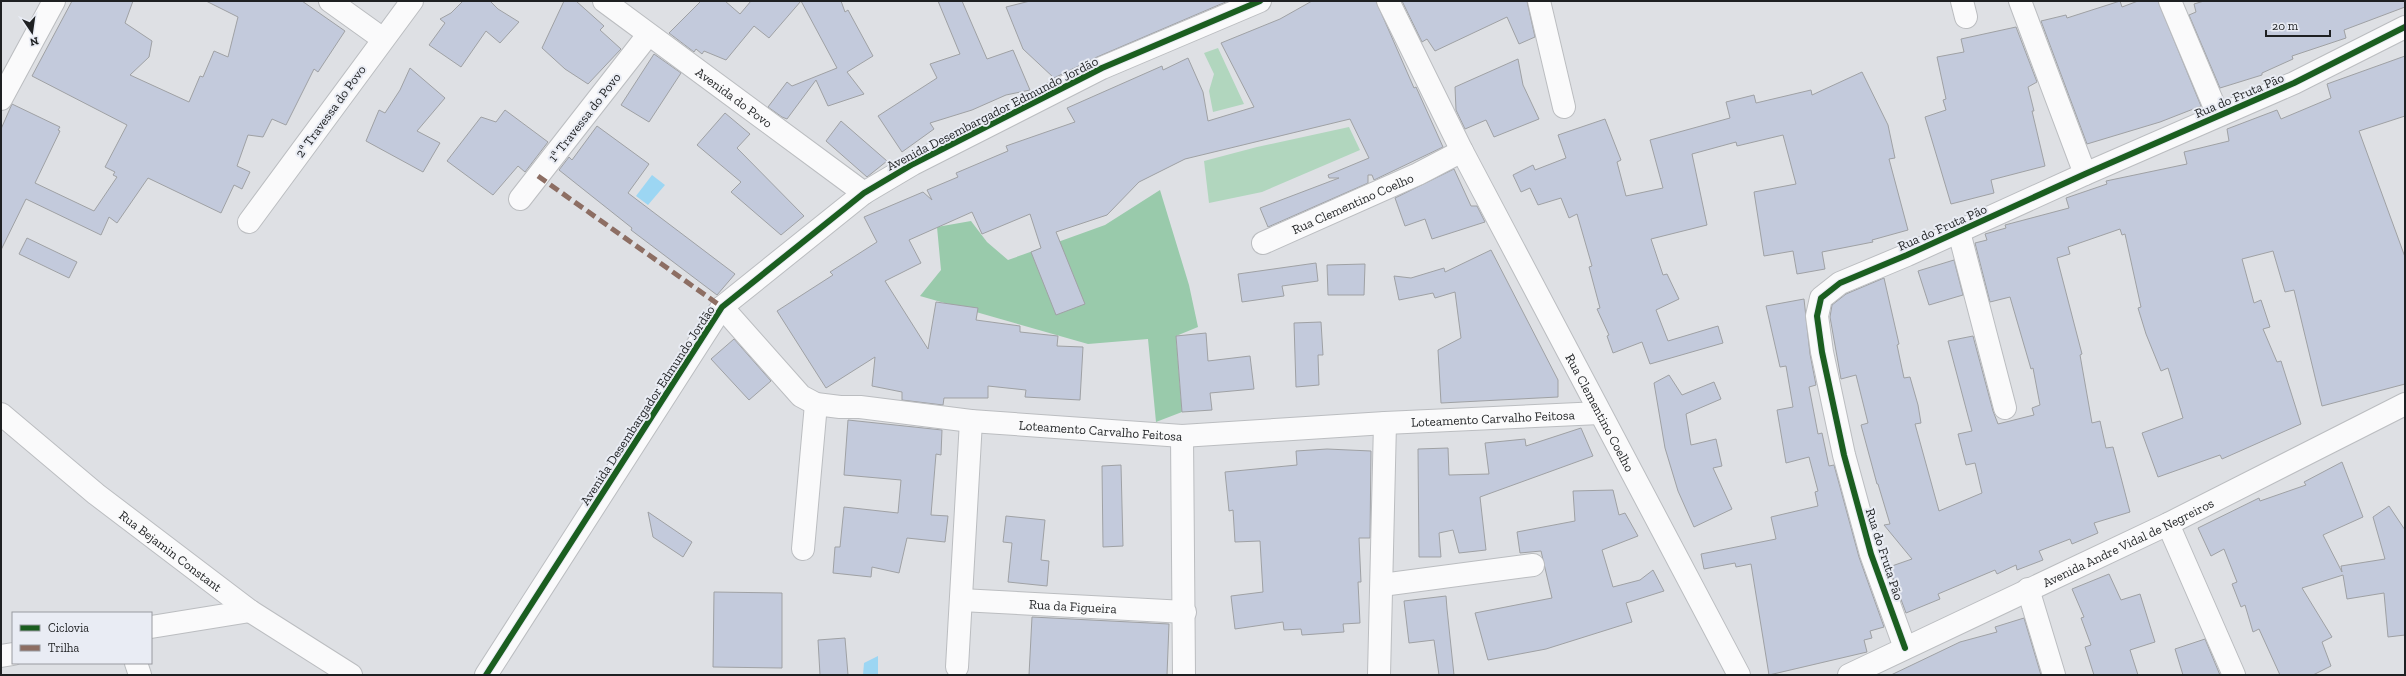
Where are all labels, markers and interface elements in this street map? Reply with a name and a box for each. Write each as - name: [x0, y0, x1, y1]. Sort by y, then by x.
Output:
- north arrow: [12, 12, 52, 52]
- scale bar: [2266, 12, 2330, 38]
- text: 20 m: [2272, 19, 2299, 33]
- text: N: [28, 34, 40, 49]
- street label: Avenida Desembargador Edmundo Jordão: [884, 53, 1101, 174]
- street label: 2ª Travessa do Povo: [292, 62, 369, 160]
- street label: Avenida do Povo: [693, 64, 775, 131]
- street label: 1ª Travessa do Povo: [545, 70, 624, 165]
- street label: Rua do Fruta Pão: [2192, 70, 2286, 121]
- street label: Rua Clementino Coelho: [1290, 170, 1416, 237]
- street label: Rua do Fruta Pão: [1895, 201, 1989, 254]
- street label: Avenida Desembargador Edmundo Jordão: [577, 302, 718, 508]
- street label: Rua Clementino Coelho: [1562, 351, 1637, 475]
- street label: Loteamento Carvalho Feitosa: [1411, 407, 1576, 430]
- street label: Loteamento Carvalho Feitosa: [1018, 417, 1184, 444]
- street label: Avenida Andre Vidal de Negreiros: [2040, 495, 2217, 590]
- street label: Rua do Fruta Pão: [1863, 506, 1907, 602]
- street label: Rua Bejamin Constant: [116, 507, 225, 595]
- street label: Rua da Figueira: [1029, 597, 1118, 616]
- legend: [12, 612, 152, 664]
- text: Ciclovia: [48, 621, 89, 635]
- text: Trilha: [48, 641, 80, 655]

